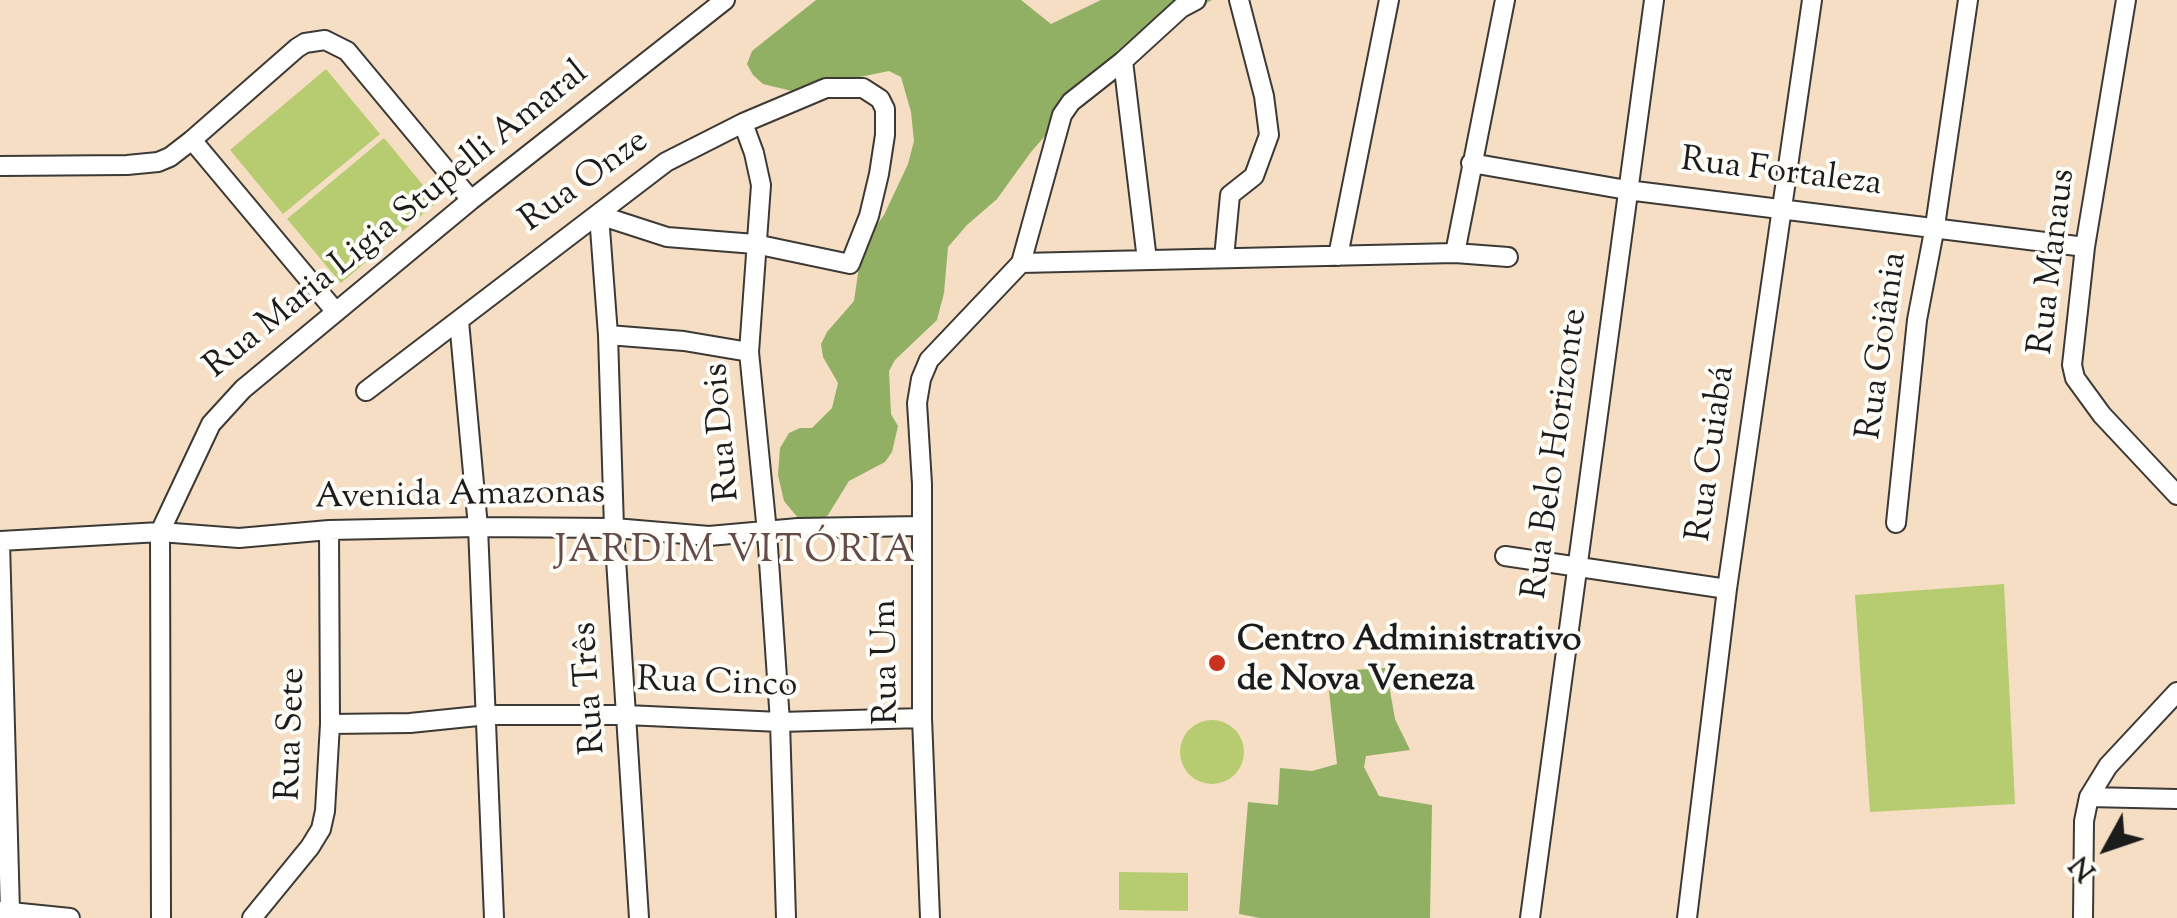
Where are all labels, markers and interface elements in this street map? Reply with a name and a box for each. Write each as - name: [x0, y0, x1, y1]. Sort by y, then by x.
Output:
- street label: Rua Maria Ligia Stupelli Amaral: [198, 54, 598, 390]
- street label: Rua Onze: [514, 123, 658, 243]
- street label: Rua Fortaleza: [1678, 142, 1884, 208]
- street label: Rua Manaus: [2023, 167, 2087, 357]
- street label: Rua Goiânia: [1851, 250, 1919, 442]
- street label: Rua Belo Horizonte: [1517, 306, 1599, 602]
- street label: Rua Dois: [698, 361, 752, 503]
- street label: Rua Cuiabá: [1681, 364, 1747, 544]
- street label: Avenida Amazonas: [314, 474, 606, 522]
- district label: JARDIM VITÓRIA: [555, 532, 917, 578]
- street label: Rua Um: [867, 599, 911, 725]
- street label: Rua Três: [566, 620, 618, 756]
- place label: Centro Administrativo de Nova Veneza: [1237, 622, 1581, 704]
- marker: Centro Administrativo de Nova Veneza: [1206, 652, 1228, 674]
- street label: Rua Cinco: [636, 662, 798, 710]
- street label: Rua Sete: [271, 667, 317, 801]
- north arrow: [2057, 798, 2157, 898]
- text: N: [2062, 846, 2107, 889]

